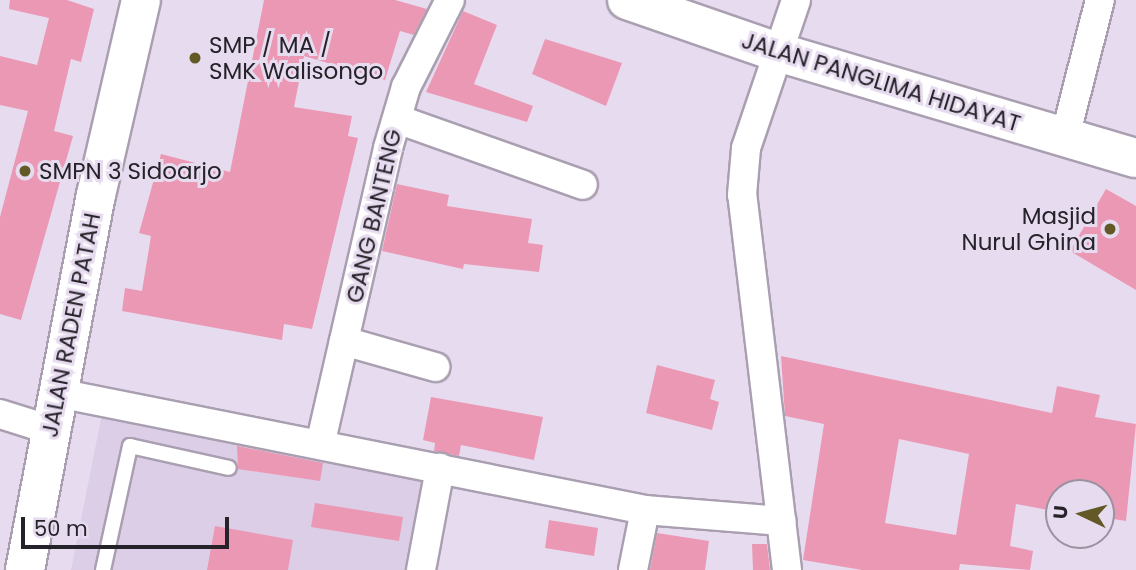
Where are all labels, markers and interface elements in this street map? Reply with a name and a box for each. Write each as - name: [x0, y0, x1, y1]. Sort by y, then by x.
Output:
- street label: JALAN PANGLIMA HIDAYAT: [738, 26, 1024, 138]
- place label: SMP / MA / SMK Walisongo: [209, 31, 383, 85]
- marker: SMP / MA / SMK Walisongo: [187, 50, 203, 66]
- street label: GANG BANTENG: [341, 126, 407, 306]
- place label: SMPN 3 Sidoarjo: [39, 157, 222, 185]
- marker: SMPN 3 Sidoarjo: [17, 163, 33, 179]
- place label: Masjid Nurul Ghina: [961, 202, 1096, 256]
- street label: JALAN RADEN PATAH: [36, 210, 106, 440]
- marker: Masjid Nurul Ghina: [1102, 221, 1118, 237]
- north arrow: [1045, 479, 1115, 549]
- scale bar: [24, 504, 233, 548]
- text: U: [1047, 504, 1075, 520]
- text: 50 m: [34, 514, 88, 543]

